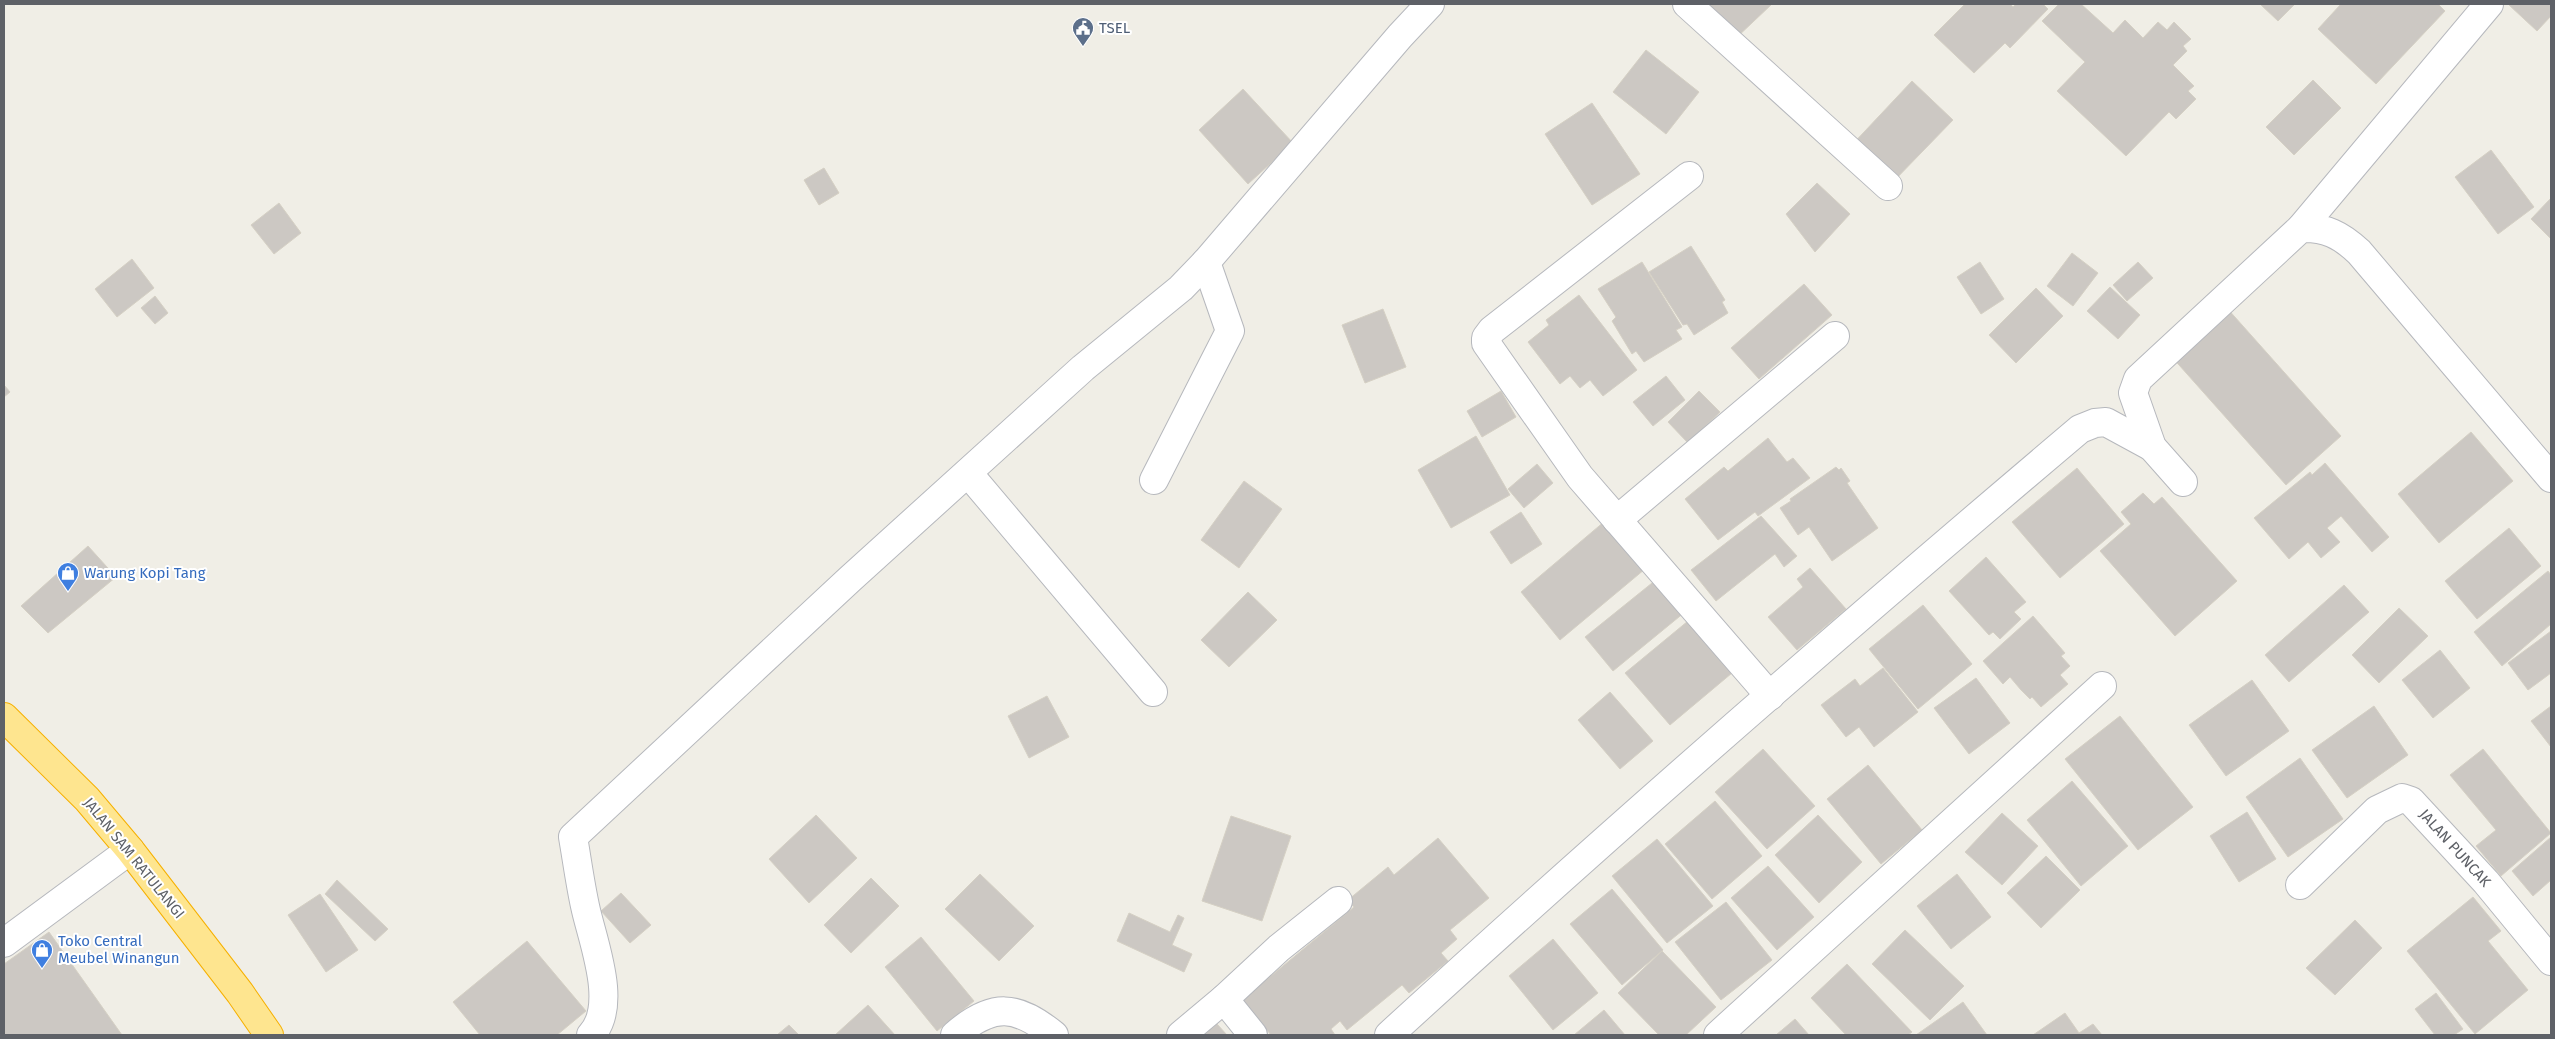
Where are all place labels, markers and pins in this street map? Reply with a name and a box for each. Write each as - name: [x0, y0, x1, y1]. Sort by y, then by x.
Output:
- public building icon: TSEL: [1071, 16, 1095, 47]
- place label: TSEL: [1099, 19, 1131, 37]
- shop icon: Warung Kopi Tang: [56, 561, 80, 592]
- place label: Warung Kopi Tang: [84, 564, 206, 582]
- place label: Toko Central Meubel Winangun: [58, 932, 180, 967]
- shop icon: Toko Central Meubel Winangun: [30, 938, 54, 969]

